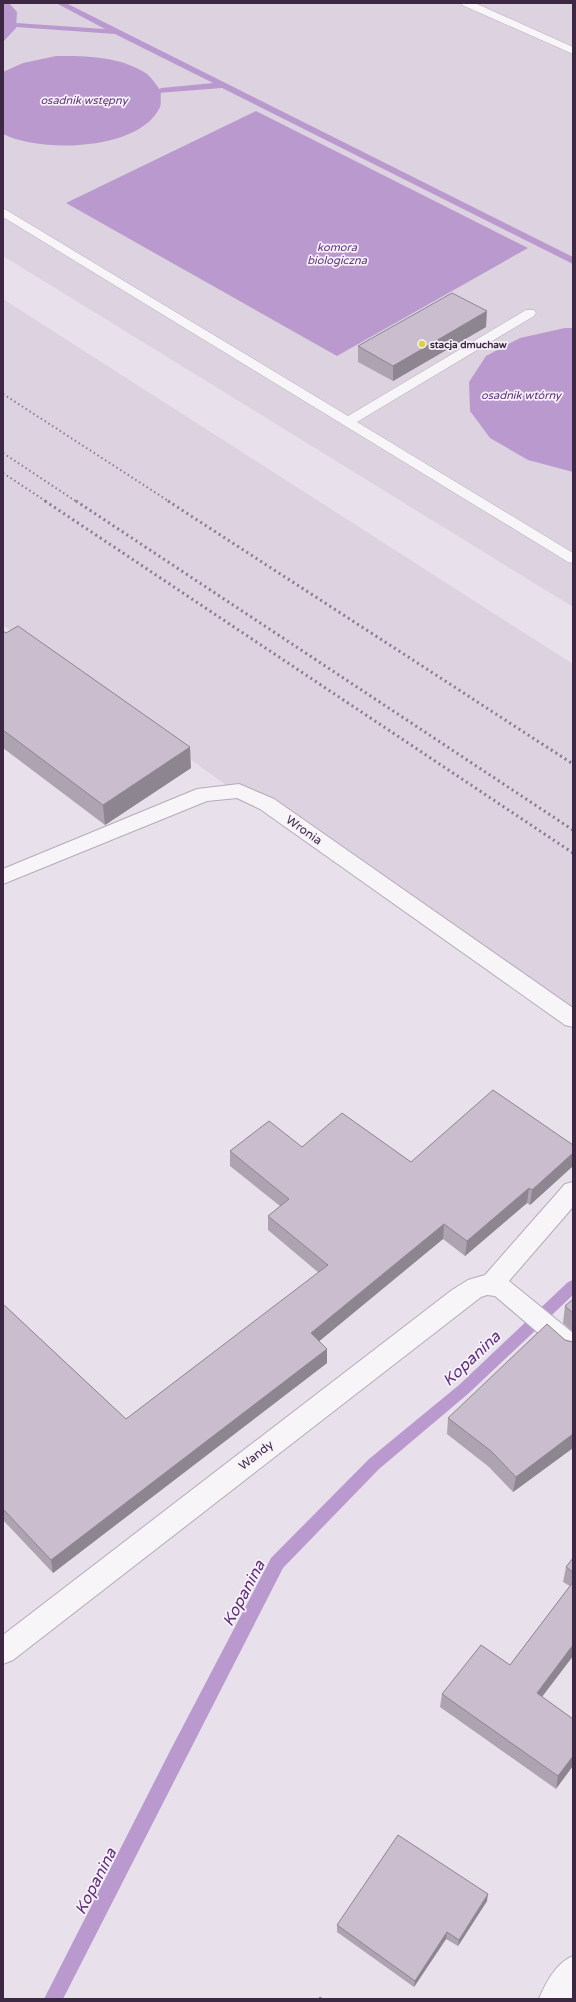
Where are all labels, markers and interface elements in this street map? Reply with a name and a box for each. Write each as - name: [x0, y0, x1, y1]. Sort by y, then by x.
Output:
- water label: osadnik wstępny: [40, 94, 129, 107]
- water label: komora biologiczna: [307, 241, 368, 267]
- marker: stacja dmuchaw: [417, 339, 427, 349]
- place label: stacja dmuchaw: [430, 339, 507, 351]
- water label: osadnik wtórny: [481, 389, 562, 402]
- street label: Wronia: [283, 813, 325, 847]
- water label: Kopanina: [439, 1326, 506, 1391]
- street label: Wandy: [236, 1437, 276, 1473]
- water label: Kopanina: [218, 1556, 270, 1630]
- water label: Kopanina: [71, 1844, 122, 1918]

